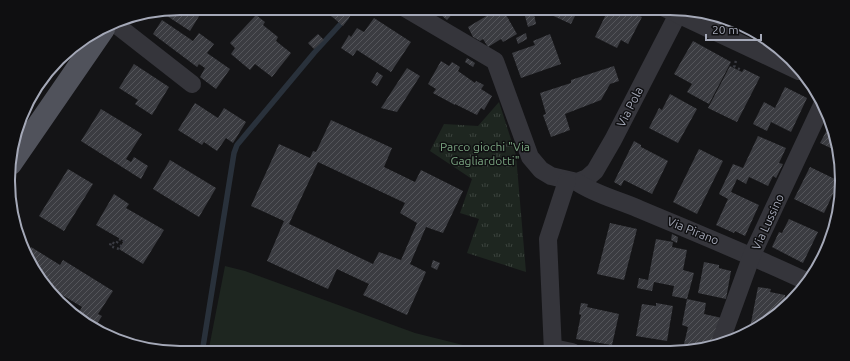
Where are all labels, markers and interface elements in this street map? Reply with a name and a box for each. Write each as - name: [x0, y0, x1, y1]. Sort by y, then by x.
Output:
- scale bar: [706, 16, 761, 42]
- text: 20 m: [712, 23, 739, 36]
- street label: Via Pola: [614, 85, 645, 129]
- park label: Parco giochi "Via Gagliardotti": [440, 140, 530, 167]
- street label: Via Lussino: [749, 192, 786, 252]
- street label: Via Pirano: [665, 214, 721, 247]

